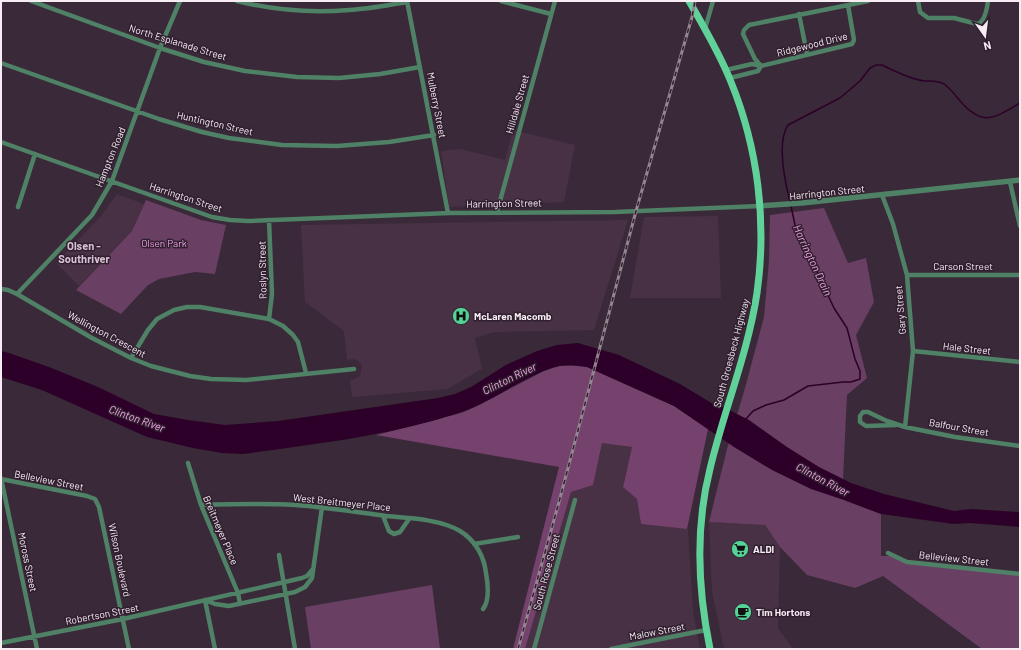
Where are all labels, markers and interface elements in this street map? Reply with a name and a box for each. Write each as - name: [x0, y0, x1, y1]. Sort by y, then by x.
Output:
- north arrow: [965, 16, 1005, 56]
- street label: North Esplanade Street: [128, 21, 229, 63]
- street label: Ridgewood Drive: [775, 29, 849, 59]
- text: N: [982, 39, 993, 53]
- street label: Mulberry Street: [425, 71, 449, 139]
- street label: Hilldale Street: [503, 73, 531, 135]
- street label: Huntington Street: [176, 108, 255, 138]
- street label: Hampton Road: [92, 125, 128, 189]
- street label: Harrington Street: [148, 180, 224, 215]
- street label: Harrington Street: [789, 182, 866, 202]
- street label: Harrington Street: [466, 196, 542, 210]
- water label: Harrington Drain: [791, 222, 835, 298]
- park label: Olsen Park: [141, 237, 187, 249]
- district label: Olsen - Southriver: [58, 239, 111, 265]
- street label: Roslyn Street: [255, 241, 269, 299]
- street label: Carson Street: [933, 260, 993, 272]
- street label: Gary Street: [892, 285, 908, 335]
- street label: South Groesbeck Highway: [711, 297, 751, 409]
- hospital icon: McLaren Macomb: [451, 306, 471, 326]
- street label: Wellington Crescent: [66, 308, 149, 360]
- place label: McLaren Macomb: [474, 310, 552, 322]
- street label: Hale Street: [942, 339, 992, 357]
- water label: Clinton River: [480, 359, 539, 397]
- water label: Clinton River: [107, 402, 168, 435]
- street label: Balfour Street: [928, 416, 990, 438]
- water label: Clinton River: [794, 460, 853, 499]
- street label: Belleview Street: [13, 467, 85, 493]
- street label: West Breitmeyer Place: [293, 491, 391, 513]
- street label: Breitmeyer Place: [201, 494, 241, 566]
- street label: Wilson Boulevard: [106, 522, 134, 598]
- street label: Moross Street: [16, 531, 40, 593]
- street label: South Rose Street: [530, 532, 562, 612]
- supermarket icon: ALDI: [730, 539, 750, 559]
- place label: ALDI: [753, 543, 775, 555]
- street label: Belleview Street: [918, 548, 990, 568]
- street label: Robertson Street: [64, 601, 140, 627]
- cafe icon: Tim Hortons: [733, 602, 753, 622]
- place label: Tim Hortons: [756, 606, 810, 618]
- street label: Malow Street: [628, 620, 686, 642]

